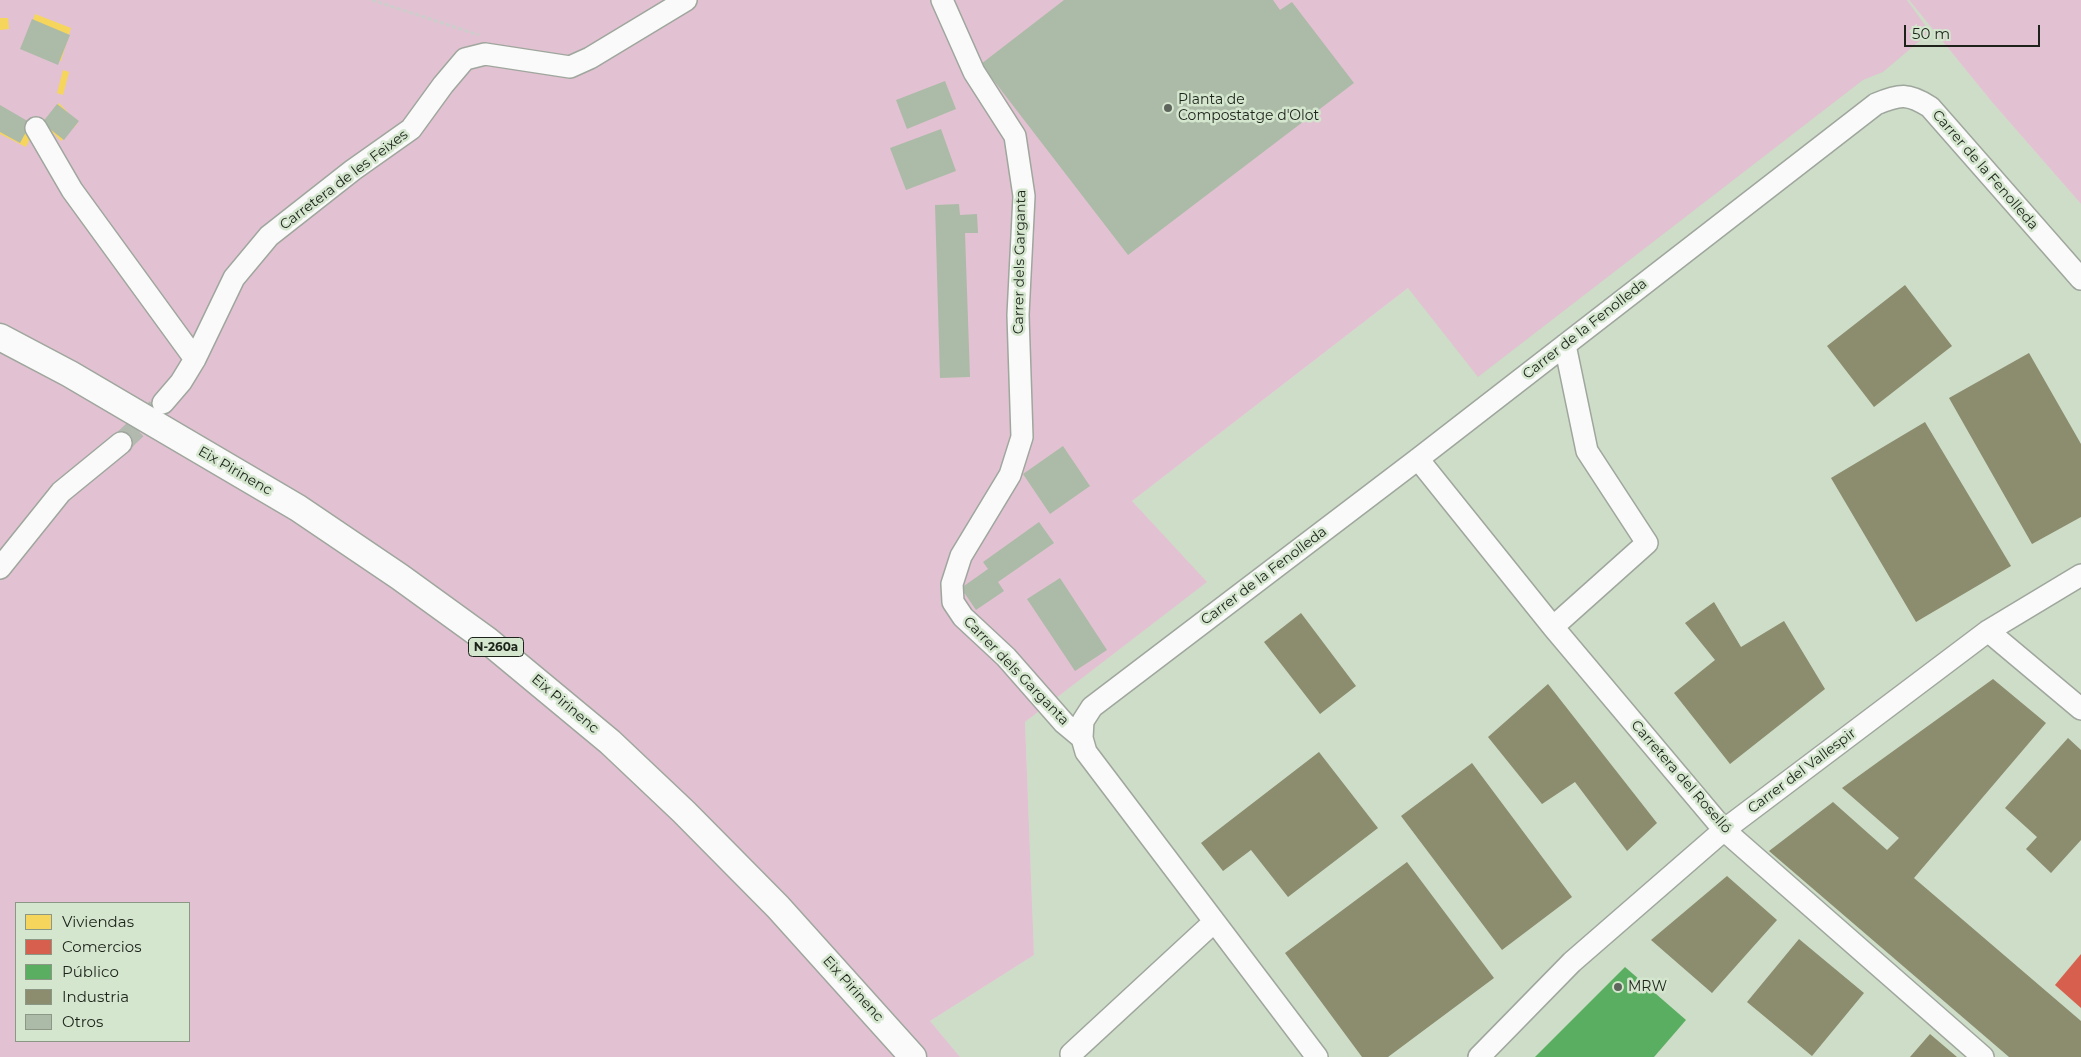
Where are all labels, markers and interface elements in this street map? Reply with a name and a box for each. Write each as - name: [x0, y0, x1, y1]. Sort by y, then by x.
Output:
- scale bar: [1906, 15, 2042, 47]
- text: 50 m: [1912, 24, 1950, 43]
- place label: Planta de Compostatge d'Olot: [1178, 92, 1319, 124]
- marker: Planta de Compostatge d'Olot: [1162, 102, 1174, 114]
- street label: Carrer de la Fenolleda: [1928, 107, 2042, 233]
- street label: Carretera de les Feixes: [277, 126, 411, 234]
- street label: Carrer dels Garganta: [1010, 190, 1030, 334]
- street label: Carrer de la Fenolleda: [1519, 275, 1651, 383]
- street label: Eix Pirinenc: [195, 443, 275, 499]
- street label: Carrer de la Fenolleda: [1198, 523, 1330, 629]
- street label: Carrer dels Garganta: [960, 613, 1072, 729]
- road number: N-260a: [468, 638, 524, 656]
- street label: Eix Pirinenc: [528, 671, 602, 737]
- street label: Carretera del Roselló: [1627, 717, 1735, 837]
- street label: Carrer del Vallespir: [1745, 725, 1859, 817]
- legend: [15, 902, 190, 1042]
- text: Viviendas: [62, 912, 134, 931]
- text: Comercios: [62, 937, 142, 956]
- street label: Eix Pirinenc: [819, 953, 887, 1025]
- text: Público: [62, 962, 119, 981]
- place label: MRW: [1628, 979, 1667, 995]
- marker: MRW: [1612, 981, 1624, 993]
- text: Industria: [62, 987, 129, 1006]
- text: Otros: [62, 1012, 103, 1031]

